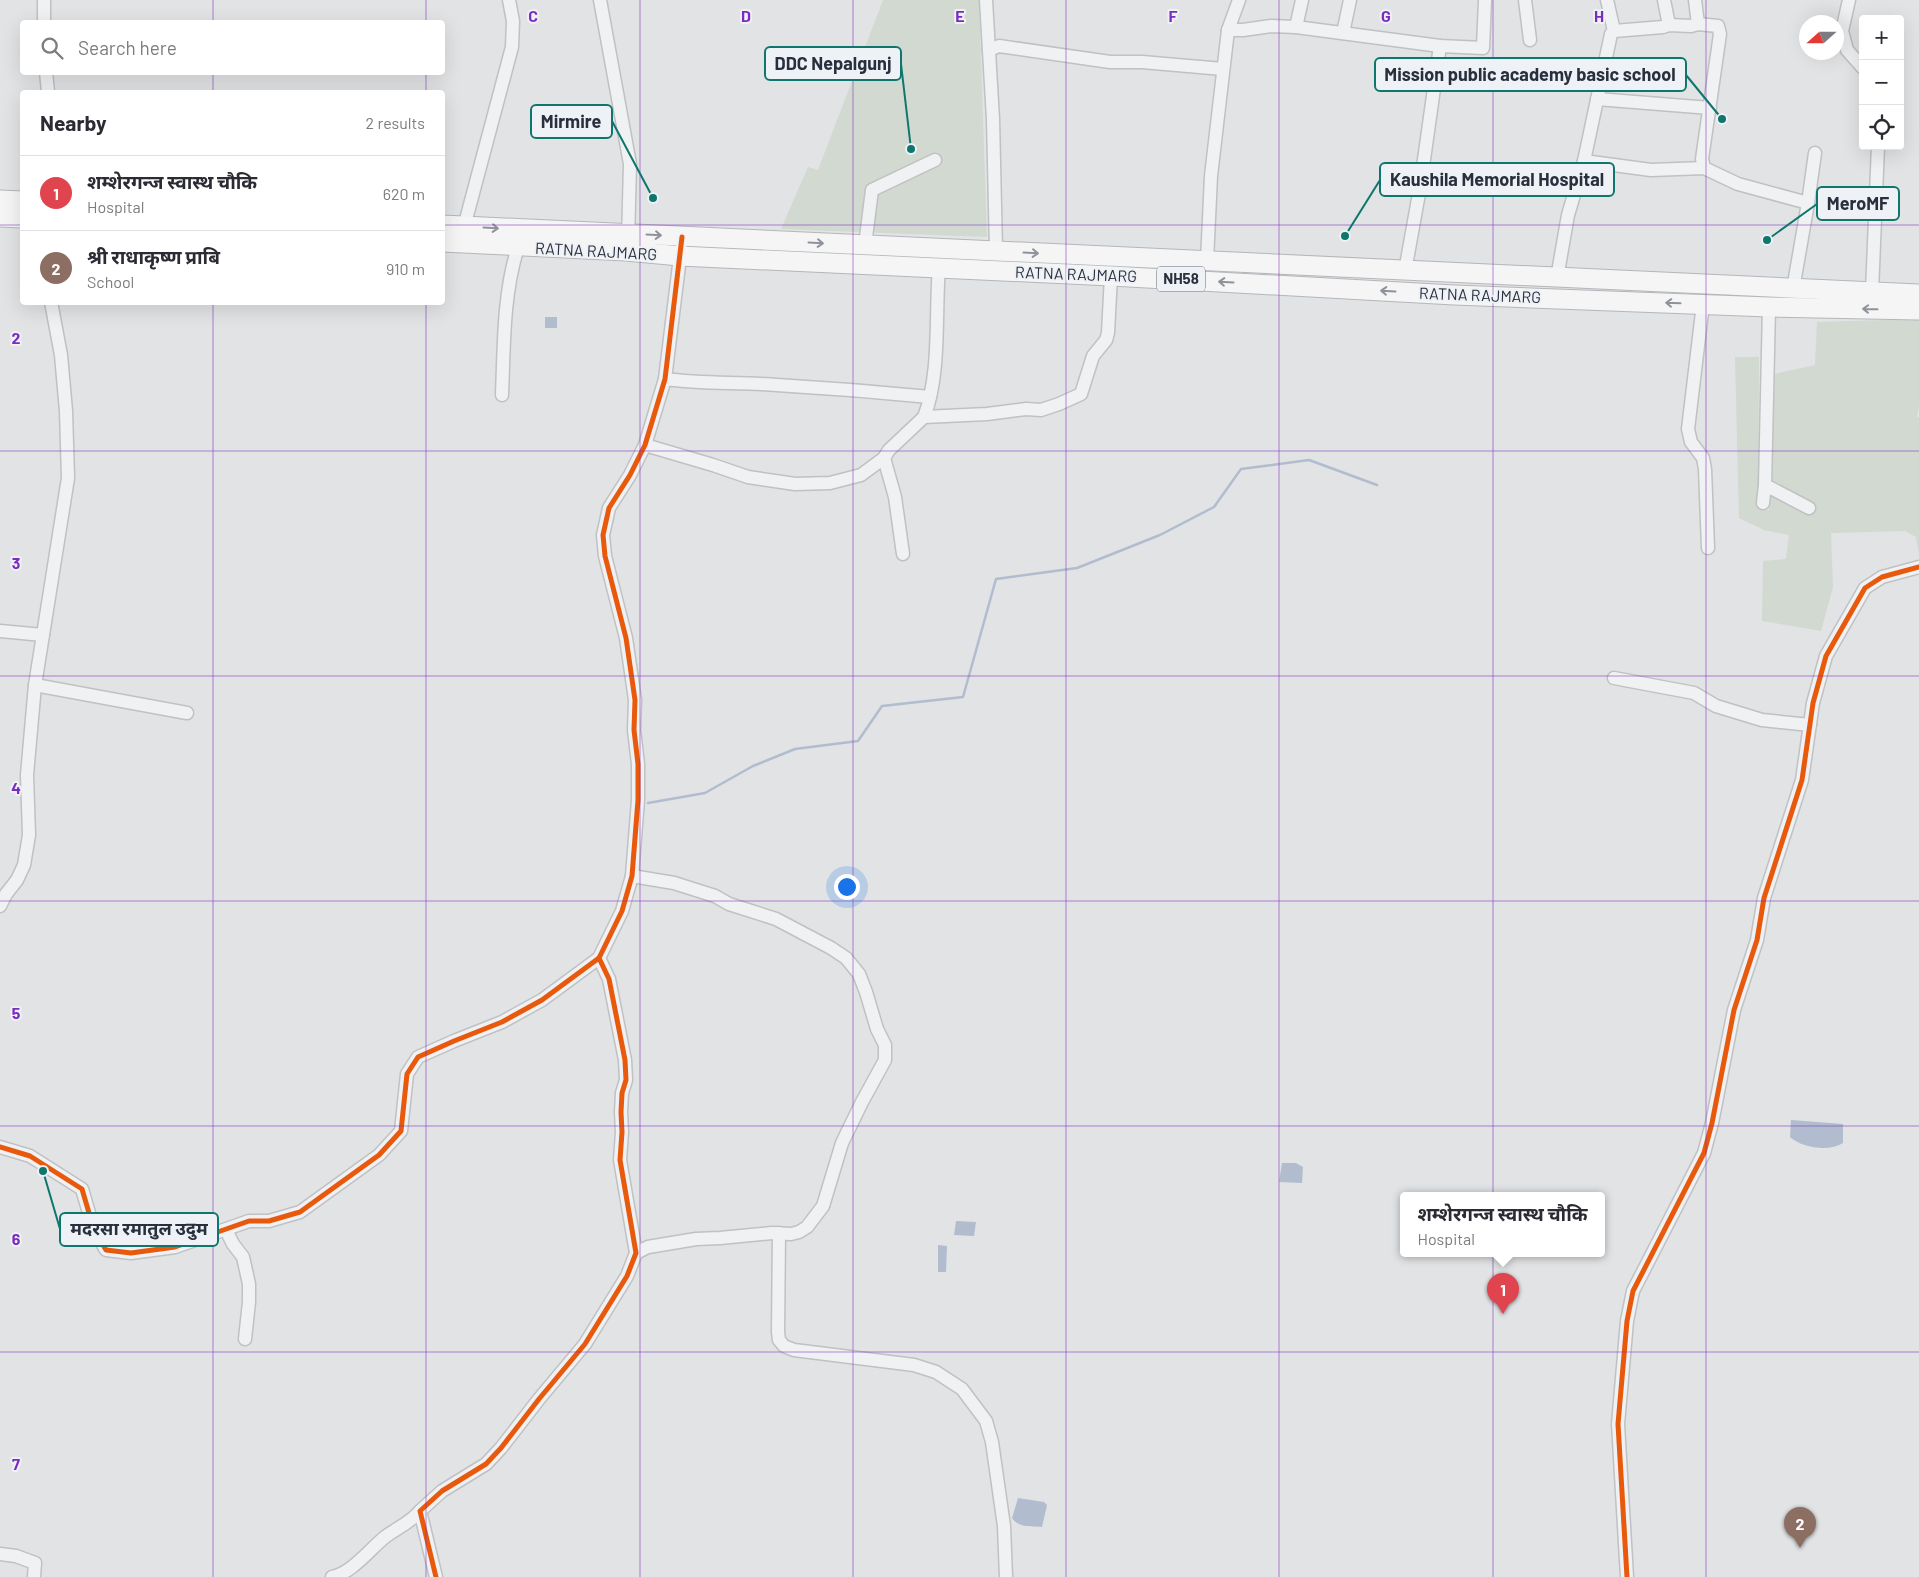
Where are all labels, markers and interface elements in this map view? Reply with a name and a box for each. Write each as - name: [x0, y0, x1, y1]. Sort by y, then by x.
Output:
- text: C: [528, 6, 538, 25]
- text: D: [741, 6, 751, 25]
- text: E: [955, 6, 965, 25]
- text: F: [1169, 6, 1178, 25]
- text: G: [1381, 6, 1391, 25]
- text: H: [1594, 6, 1604, 25]
- north arrow: [1799, 15, 1844, 60]
- map controls: [1859, 15, 1904, 150]
- button: +: [1859, 15, 1904, 60]
- search box: [20, 20, 445, 75]
- icon: search: [38, 34, 66, 62]
- text: Search here: [78, 36, 177, 59]
- callout: DDC Nepalgunj: [765, 47, 901, 80]
- text: DDC Nepalgunj: [775, 52, 891, 74]
- callout: Mission public academy basic school: [1375, 58, 1686, 91]
- button: −: [1859, 60, 1904, 105]
- text: Mission public academy basic school: [1384, 63, 1676, 85]
- callout: Mirmire: [531, 105, 612, 138]
- button: locate: [1859, 105, 1904, 150]
- text: Nearby: [40, 110, 106, 135]
- text: Mirmire: [541, 110, 601, 132]
- text: 2 results: [366, 113, 425, 132]
- callout: Kaushila Memorial Hospital: [1380, 163, 1614, 196]
- text: Kaushila Memorial Hospital: [1390, 168, 1604, 190]
- text: शम्शेरगन्ज स्वास्थ चौकि: [87, 170, 257, 193]
- text: 1: [53, 184, 59, 203]
- text: 620 m: [383, 184, 425, 203]
- callout: MeroMF: [1817, 187, 1899, 220]
- text: MeroMF: [1827, 192, 1889, 214]
- text: Hospital: [87, 197, 144, 216]
- one-way arrow: [483, 223, 499, 232]
- one-way arrow: [645, 231, 661, 240]
- street label: RATNA RAJMARG: [534, 238, 658, 263]
- one-way arrow: [808, 238, 824, 248]
- text: श्री राधाकृष्ण प्राबि: [87, 245, 220, 268]
- one-way arrow: [1022, 249, 1038, 258]
- text: 2: [52, 259, 60, 278]
- text: 910 m: [386, 259, 425, 278]
- street label: RATNA RAJMARG: [1015, 262, 1137, 285]
- road number: NH58: [1157, 266, 1205, 292]
- text: School: [87, 272, 134, 291]
- one-way arrow: [1218, 278, 1234, 287]
- street label: RATNA RAJMARG: [1419, 283, 1541, 306]
- one-way arrow: [1380, 287, 1396, 296]
- one-way arrow: [1665, 298, 1682, 308]
- one-way arrow: [1863, 304, 1879, 314]
- text: 2: [12, 328, 21, 347]
- text: 3: [12, 553, 20, 572]
- text: 4: [11, 778, 21, 797]
- your location: [834, 874, 860, 900]
- text: 5: [12, 1003, 21, 1022]
- popup: [1400, 1192, 1605, 1257]
- text: शम्शेरगन्ज स्वास्थ चौकि: [1417, 1202, 1588, 1225]
- callout: मदरसा रमातुल उदुम: [60, 1213, 218, 1246]
- text: मदरसा रमातुल उदुम: [70, 1217, 208, 1241]
- text: 6: [12, 1229, 21, 1248]
- text: Hospital: [1417, 1229, 1475, 1248]
- pin: 1: [1487, 1273, 1519, 1314]
- text: 7: [12, 1454, 20, 1473]
- pin: 2: [1784, 1507, 1816, 1548]

